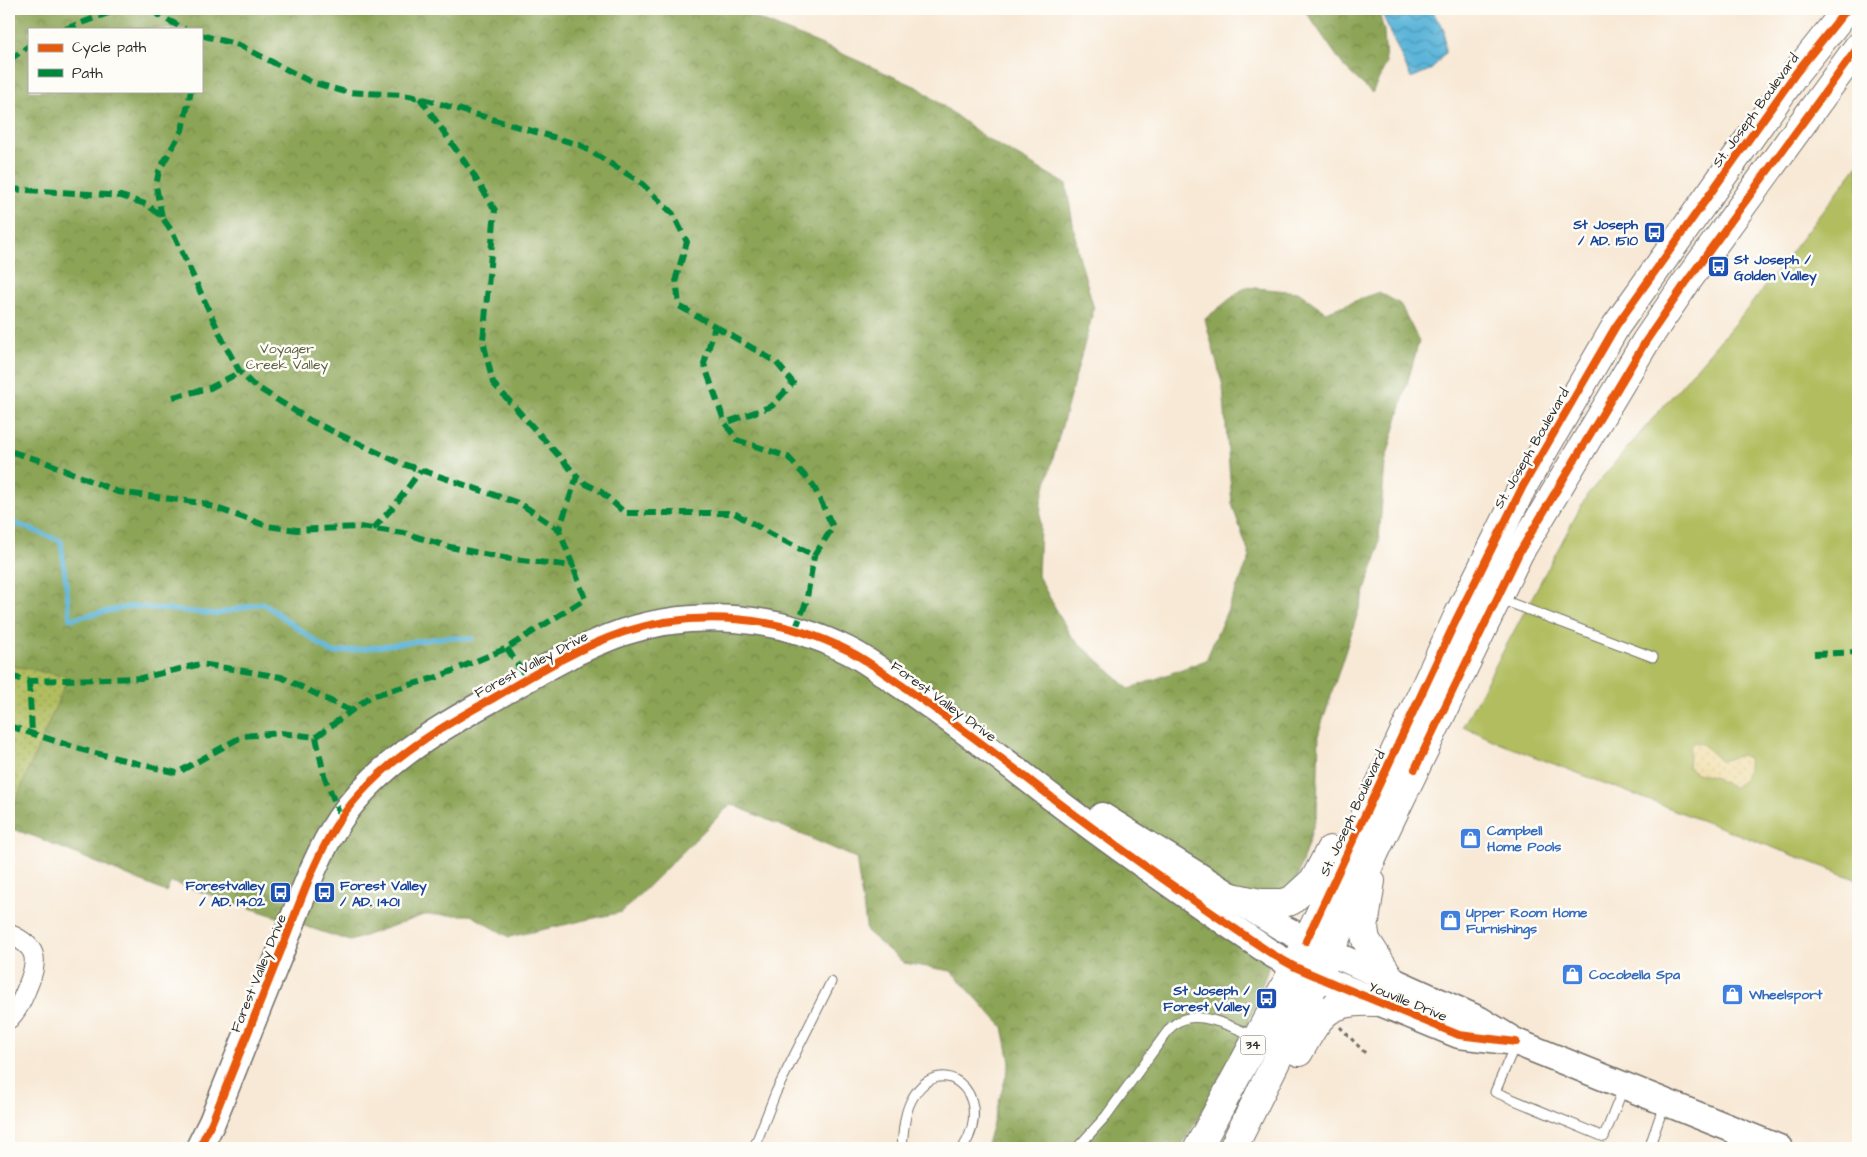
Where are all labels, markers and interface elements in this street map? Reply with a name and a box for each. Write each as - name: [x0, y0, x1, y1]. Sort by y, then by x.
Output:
- legend: [28, 28, 202, 92]
- text: Cycle path: [72, 37, 147, 59]
- street label: St. Joseph Boulevard: [1708, 50, 1804, 172]
- text: Path: [72, 63, 103, 84]
- place label: St Joseph / AD. 1510: [1572, 215, 1639, 251]
- bus stop icon: St Joseph / AD. 1510: [1642, 220, 1666, 244]
- place label: St Joseph / Golden Valley: [1733, 250, 1817, 286]
- bus stop icon: St Joseph / Golden Valley: [1706, 255, 1730, 279]
- park label: Voyager Creek Valley: [246, 339, 329, 375]
- street label: St. Joseph Boulevard: [1489, 384, 1575, 513]
- street label: Forest Valley Drive: [471, 626, 592, 703]
- street label: Forest Valley Drive: [887, 657, 1001, 747]
- street label: St. Joseph Boulevard: [1315, 747, 1391, 879]
- place label: Campbell Home Pools: [1487, 821, 1561, 857]
- shop icon: Campbell Home Pools: [1459, 826, 1483, 850]
- place label: Forestvalley / AD. 1402: [185, 876, 266, 912]
- place label: Forest Valley / AD. 1401: [340, 876, 427, 912]
- bus stop icon: Forestvalley / AD. 1402: [269, 881, 293, 905]
- bus stop icon: Forest Valley / AD. 1401: [312, 881, 336, 905]
- place label: Upper Room Home Furnishings: [1466, 903, 1588, 940]
- shop icon: Upper Room Home Furnishings: [1438, 908, 1462, 932]
- street label: Forest Valley Drive: [226, 911, 292, 1036]
- shop icon: Cocobella Spa: [1561, 962, 1585, 986]
- place label: Cocobella Spa: [1589, 965, 1681, 985]
- street label: Youville Drive: [1365, 977, 1450, 1027]
- place label: St Joseph / Forest Valley: [1163, 981, 1251, 1017]
- shop icon: Wheelsport: [1721, 982, 1745, 1006]
- place label: Wheelsport: [1748, 985, 1823, 1005]
- bus stop icon: St Joseph / Forest Valley: [1254, 986, 1278, 1010]
- road number: 34: [1240, 1036, 1266, 1054]

